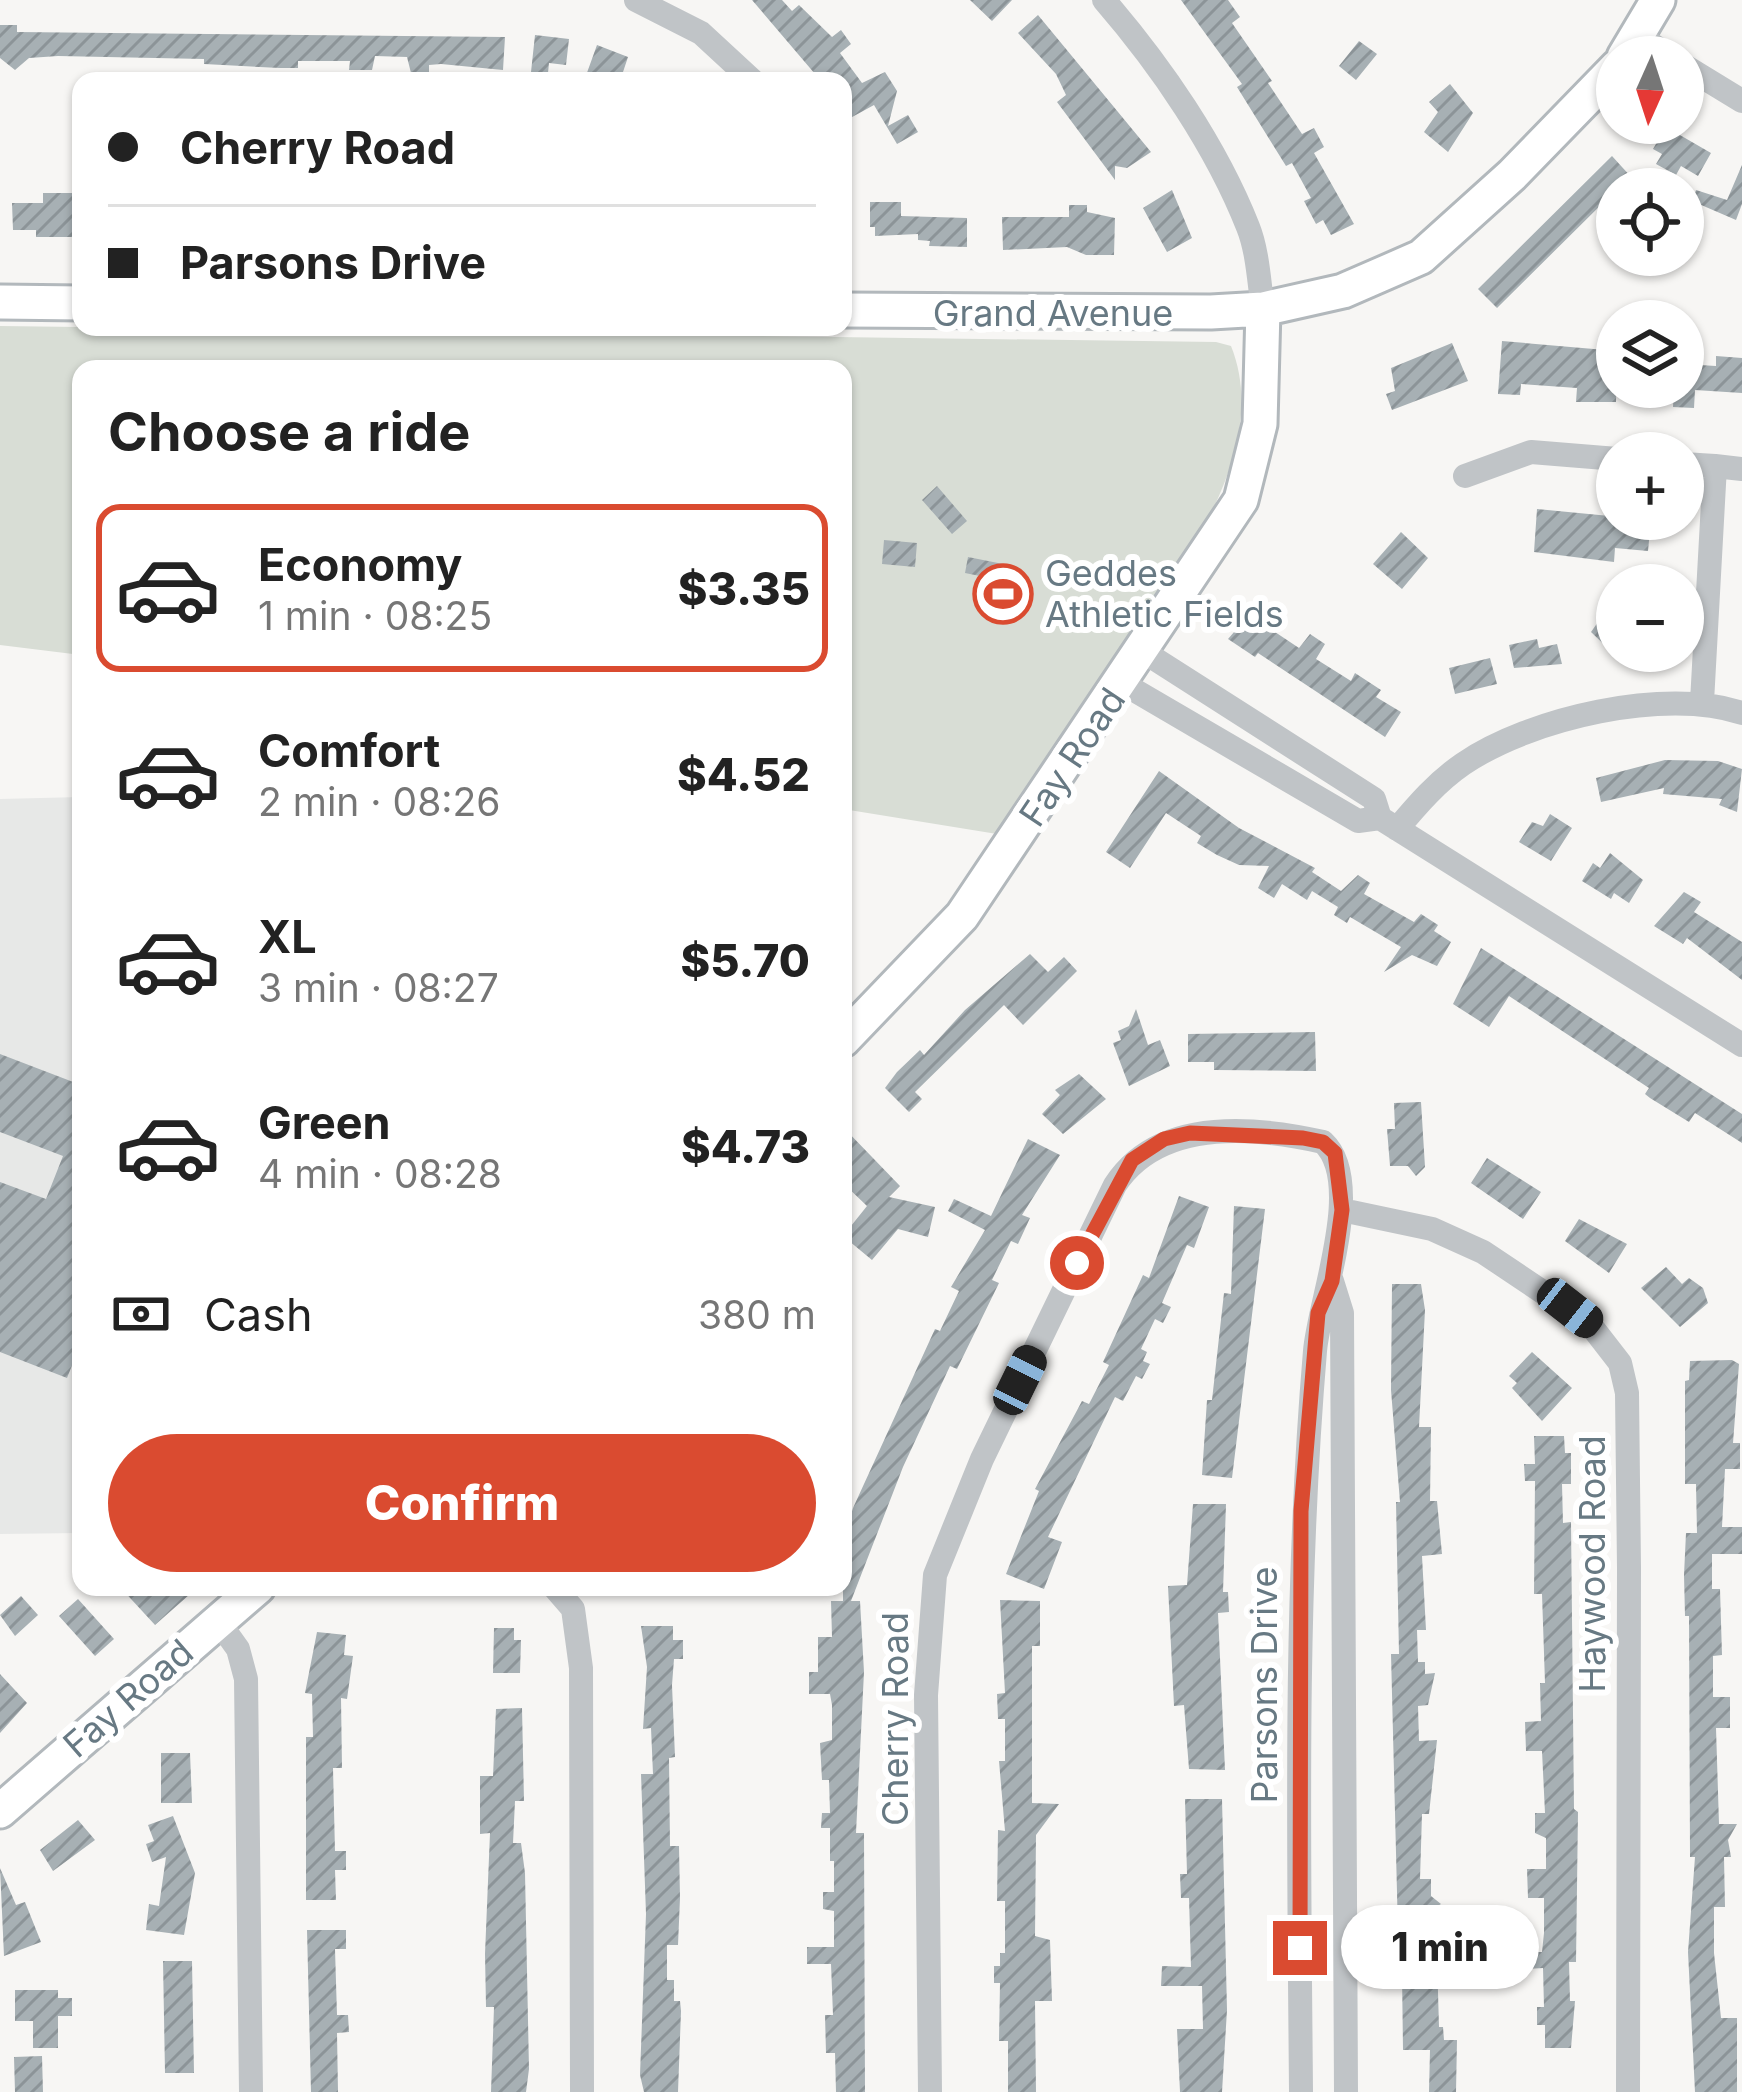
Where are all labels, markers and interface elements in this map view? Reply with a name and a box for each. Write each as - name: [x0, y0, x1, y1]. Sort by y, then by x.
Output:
- north arrow: [1596, 36, 1704, 144]
- map controls: [1596, 36, 1704, 672]
- text: Cherry Road: [180, 120, 455, 175]
- button: locate: [1596, 168, 1704, 276]
- text: Parsons Drive: [180, 235, 486, 290]
- street label: Grand Avenue: [933, 291, 1173, 335]
- button: layers: [1596, 300, 1704, 408]
- text: Choose a ride: [108, 399, 470, 464]
- button: +: [1596, 432, 1704, 540]
- icon: car: [114, 534, 222, 642]
- text: Economy: [258, 537, 462, 592]
- place label: Geddes Athletic Fields: [1045, 551, 1284, 636]
- text: $3.35: [678, 561, 810, 616]
- sports icon: Geddes Athletic Fields: [972, 563, 1034, 625]
- button: −: [1596, 564, 1704, 672]
- text: 1 min · 08:25: [258, 592, 492, 639]
- street label: Fay Road: [1010, 680, 1134, 834]
- icon: car: [114, 720, 222, 828]
- text: Comfort: [258, 723, 440, 778]
- text: $4.52: [677, 747, 810, 802]
- text: 2 min · 08:26: [258, 778, 501, 825]
- icon: car: [114, 906, 222, 1014]
- text: XL: [258, 909, 317, 964]
- text: $5.70: [681, 933, 810, 988]
- text: 3 min · 08:27: [258, 964, 499, 1011]
- icon: car: [114, 1092, 222, 1200]
- text: Green: [258, 1095, 391, 1150]
- text: $4.73: [681, 1119, 810, 1174]
- text: 4 min · 08:28: [258, 1150, 502, 1197]
- route start: [1050, 1236, 1104, 1290]
- car: [1531, 1272, 1609, 1344]
- icon: cash: [108, 1281, 174, 1347]
- text: Cash: [204, 1287, 313, 1342]
- text: 380 m: [698, 1291, 816, 1338]
- car: [988, 1340, 1052, 1420]
- button: Confirm: [108, 1434, 816, 1572]
- street label: Haywood Road: [1570, 1435, 1614, 1693]
- street label: Parsons Drive: [1242, 1566, 1286, 1804]
- street label: Cherry Road: [873, 1612, 917, 1826]
- street label: Fay Road: [54, 1630, 202, 1766]
- callout: 1 min: [1342, 1906, 1540, 1990]
- route end: [1273, 1921, 1327, 1975]
- text: 1 min: [1391, 1923, 1489, 1970]

